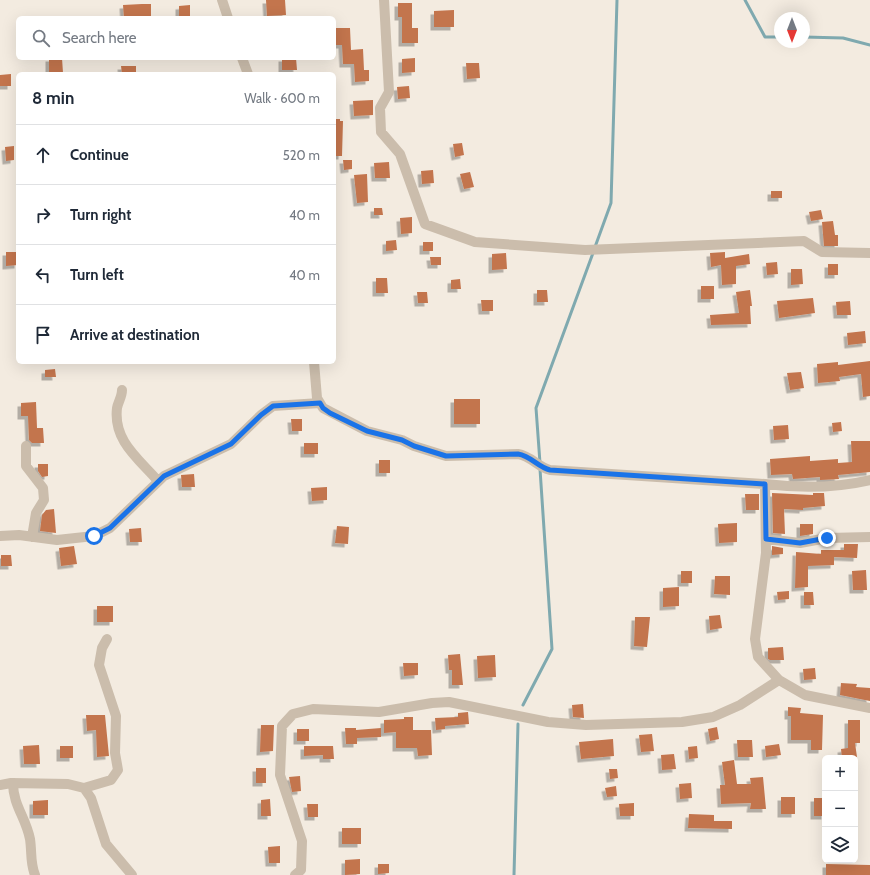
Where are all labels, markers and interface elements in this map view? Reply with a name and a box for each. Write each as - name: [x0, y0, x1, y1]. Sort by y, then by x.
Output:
- north arrow: [774, 12, 810, 48]
- search box: [16, 16, 336, 60]
- icon: search: [30, 27, 52, 49]
- text: Search here: [62, 29, 137, 47]
- text: 8 min: [32, 88, 74, 108]
- text: Walk · 600 m: [244, 90, 320, 106]
- icon: ahead: [32, 144, 54, 166]
- text: Continue: [70, 146, 129, 164]
- text: 520 m: [283, 147, 320, 163]
- icon: right: [32, 204, 54, 226]
- text: Turn right: [70, 206, 131, 224]
- text: 40 m: [289, 207, 320, 223]
- icon: left: [32, 264, 54, 286]
- text: Turn left: [70, 266, 124, 284]
- text: 40 m: [289, 267, 320, 283]
- icon: arrive: [32, 324, 54, 346]
- text: Arrive at destination: [70, 326, 200, 344]
- route start: [85, 527, 103, 545]
- route end: [818, 529, 836, 547]
- map controls: [822, 755, 858, 863]
- button: +: [822, 755, 858, 791]
- button: −: [822, 791, 858, 827]
- button: layers: [822, 827, 858, 863]

